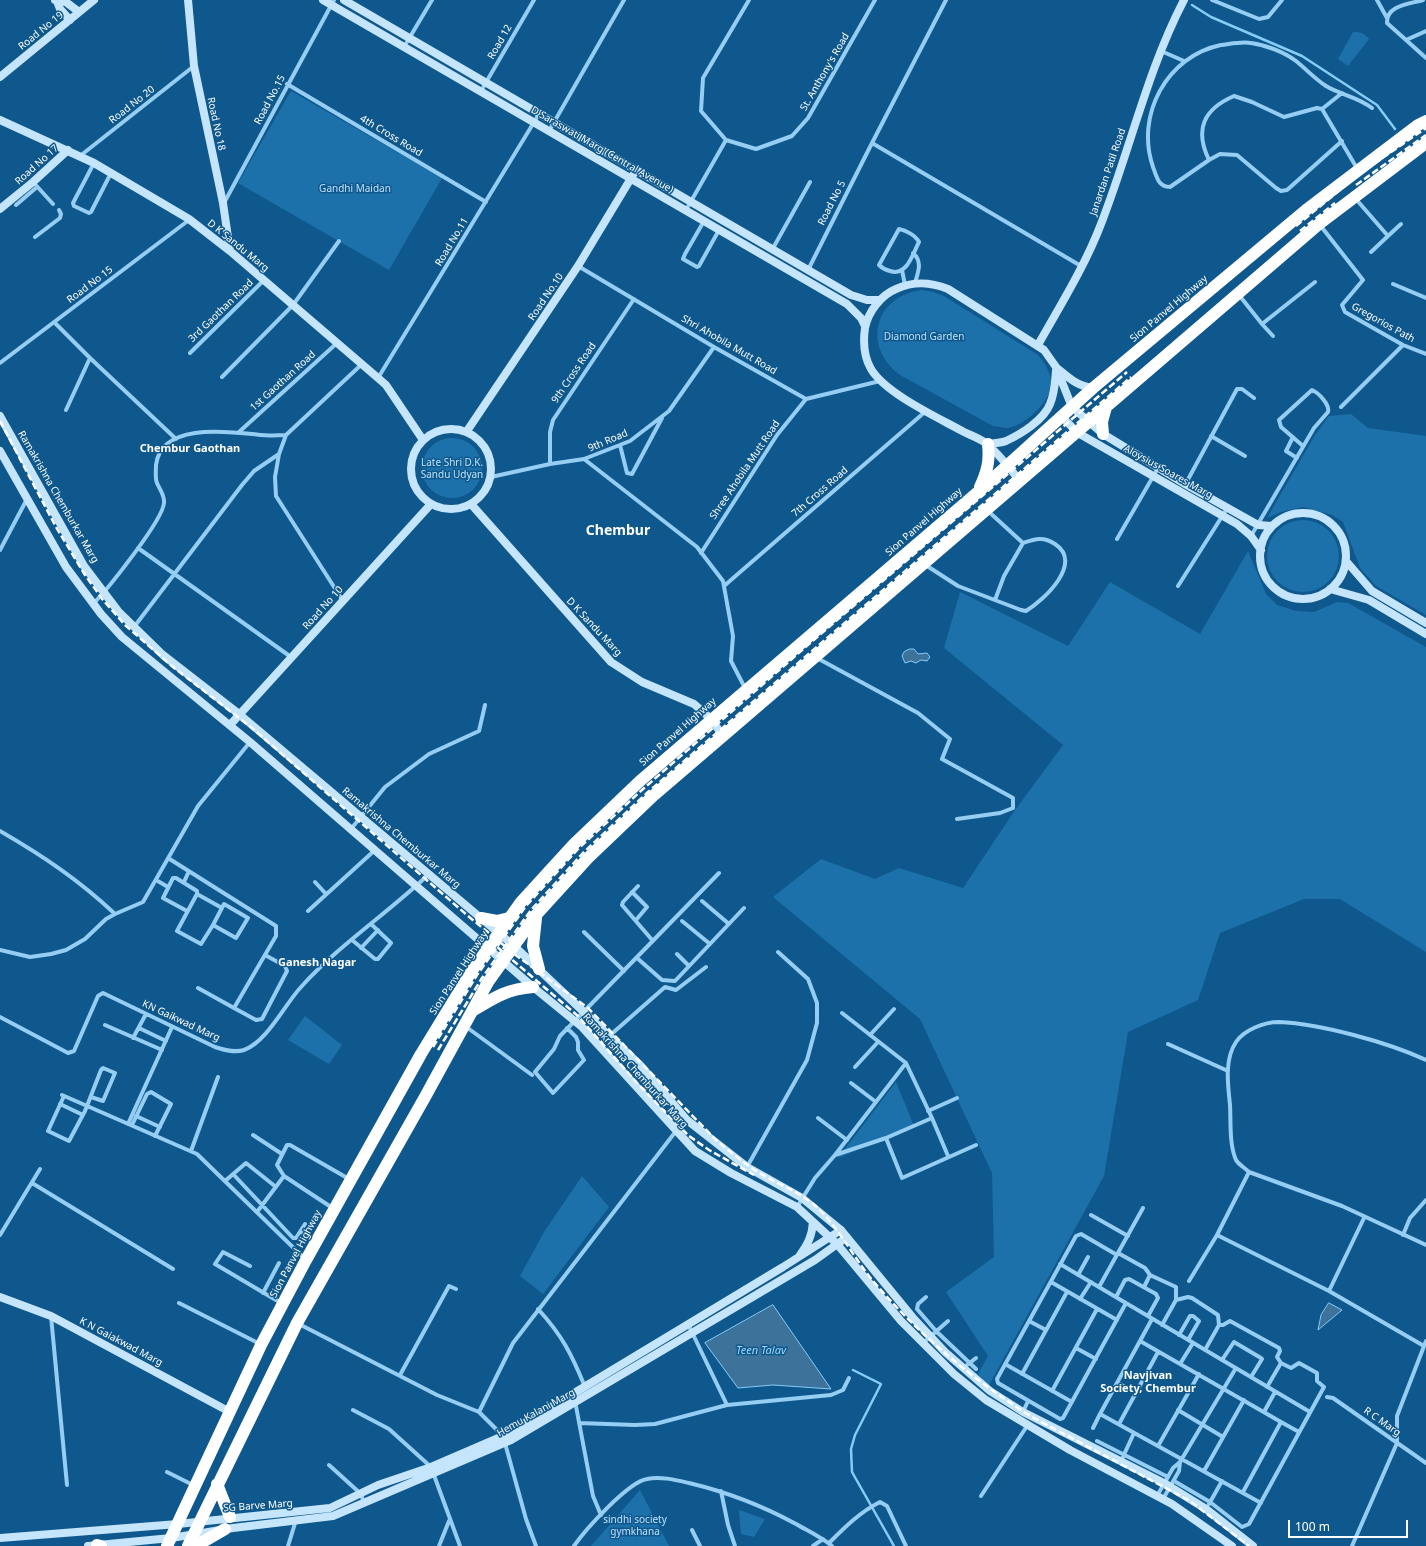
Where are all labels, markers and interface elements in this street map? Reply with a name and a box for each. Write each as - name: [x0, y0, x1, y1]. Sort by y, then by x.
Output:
- street label: Road No 19: [16, 9, 66, 53]
- street label: Road 12: [485, 23, 515, 61]
- street label: St. Anthony's Road: [798, 31, 852, 113]
- street label: Road No.15: [252, 73, 288, 127]
- street label: Road No 20: [107, 84, 157, 126]
- street label: Road No 18: [204, 96, 228, 152]
- street label: D Saraswati Marg (Central Avenue): [529, 104, 675, 196]
- street label: 4th Cross Road: [358, 113, 424, 159]
- street label: Janardan Patil Road: [1087, 127, 1129, 217]
- street label: Road No 17: [13, 142, 61, 188]
- street label: Road No 5: [816, 179, 848, 227]
- park label: Gandhi Maidan: [319, 183, 391, 195]
- street label: Road No.11: [433, 216, 471, 268]
- street label: D K Sandu Marg: [205, 217, 271, 275]
- street label: Road No 15: [65, 264, 115, 306]
- street label: Road No.10: [526, 271, 566, 323]
- street label: Sion Panvel Highway: [1128, 273, 1210, 345]
- street label: 3rd Gaothan Road: [186, 277, 256, 345]
- street label: Gregorios Path: [1349, 301, 1417, 345]
- street label: Shri Ahobila Mutt Road: [679, 313, 779, 377]
- park label: Diamond Garden: [884, 331, 964, 343]
- street label: 9th Cross Road: [549, 340, 599, 406]
- street label: 1st Gaothan Road: [248, 348, 318, 414]
- street label: Shree Ahobila Mutt Road: [707, 418, 783, 522]
- street label: 9th Road: [586, 427, 630, 455]
- street label: Ramakrishna Chemburkar Marg: [15, 429, 101, 565]
- district label: Chembur Gaothan: [140, 442, 240, 456]
- street label: Aloysius Soares Marg: [1121, 443, 1215, 501]
- park label: Late Shri D.K. Sandu Udyan: [421, 457, 483, 480]
- street label: 7th Cross Road: [789, 464, 851, 520]
- street label: Sion Panvel Highway: [883, 485, 965, 559]
- district label: Chembur: [586, 523, 650, 539]
- street label: Road No 10: [300, 584, 346, 632]
- street label: D K Sandu Marg: [564, 595, 624, 659]
- street label: Sion Panvel Highway: [637, 695, 719, 769]
- street label: Ramakrishna Chemburkar Marg: [339, 785, 463, 891]
- street label: Sion Panvel Highway: [427, 929, 491, 1017]
- district label: Ganesh Nagar: [278, 956, 356, 970]
- street label: KN Gaikwad Marg: [140, 998, 222, 1044]
- street label: Ramakrishna Chemburkar Marg: [580, 1011, 690, 1131]
- street label: Sion Panvel Highway: [268, 1208, 324, 1300]
- street label: K N Gaiakwad Marg: [77, 1315, 165, 1369]
- water label: Teen Talav: [736, 1344, 786, 1358]
- district label: Navjivan Society, Chembur: [1100, 1369, 1196, 1395]
- street label: Hemu Kalani Marg: [495, 1387, 577, 1439]
- street label: R C Marg: [1361, 1405, 1403, 1439]
- street label: SG Barve Marg: [223, 1498, 293, 1514]
- scale bar: [1290, 1512, 1410, 1538]
- park label: sindhi society gymkhana: [603, 1514, 667, 1538]
- text: 100 m: [1295, 1518, 1330, 1535]

